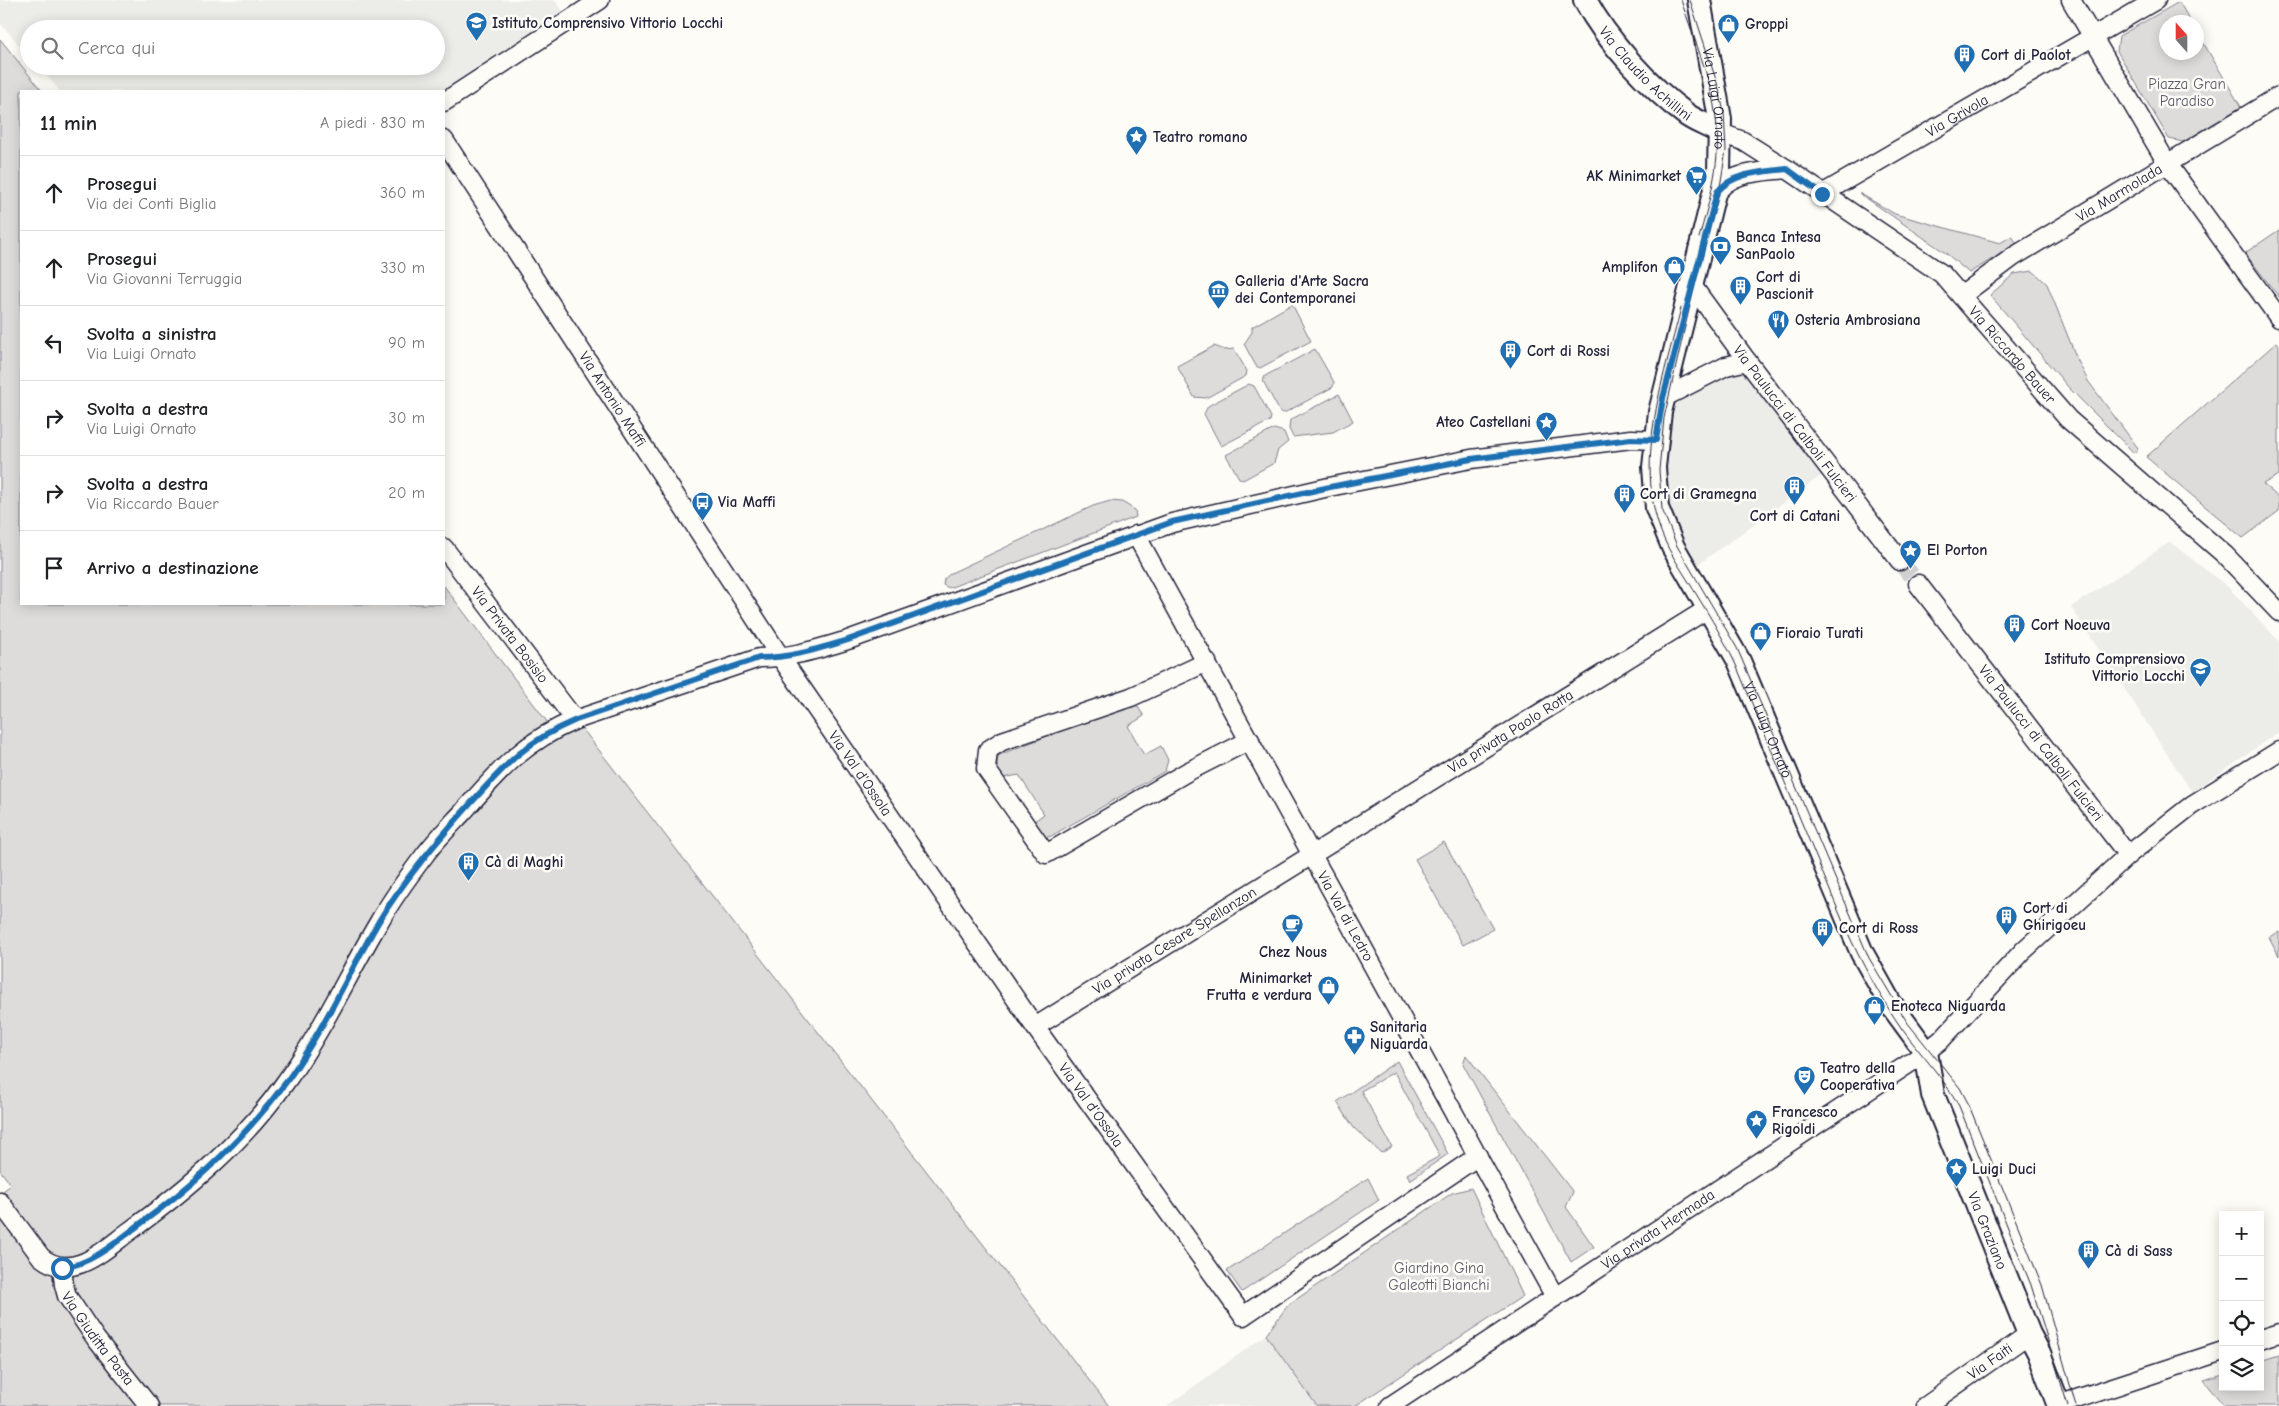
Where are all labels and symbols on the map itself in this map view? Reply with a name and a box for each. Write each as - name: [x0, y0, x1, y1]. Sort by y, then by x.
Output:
- school or university icon: Istituto Comprensivo Vittorio Locchi: [464, 11, 488, 42]
- shop icon: Groppi: [1717, 12, 1741, 43]
- place label: Istituto Comprensivo Vittorio Locchi: [492, 14, 723, 32]
- place label: Groppi: [1745, 15, 1788, 33]
- north arrow: [2159, 15, 2204, 60]
- street label: Via Claudio Achillini: [1595, 23, 1695, 125]
- building icon: Cort di Paolot: [1953, 43, 1977, 74]
- street label: Via Luigi Ornato: [1699, 46, 1729, 150]
- place label: Cort di Paolot: [1981, 46, 2072, 64]
- park label: Piazza Gran Paradiso: [2148, 75, 2226, 110]
- street label: Via Grivola: [1922, 90, 1991, 141]
- place icon: Teatro romano: [1125, 125, 1149, 156]
- place label: Teatro romano: [1153, 128, 1248, 146]
- street label: Via Marmolada: [2073, 160, 2165, 226]
- supermarket icon: AK Minimarket: [1685, 164, 1709, 195]
- place label: AK Minimarket: [1586, 167, 1682, 185]
- route end: [1811, 183, 1834, 206]
- place label: Banca Intesa SanPaolo: [1736, 228, 1821, 263]
- bank icon: Banca Intesa SanPaolo: [1708, 234, 1732, 265]
- shop icon: Amplifon: [1662, 255, 1686, 286]
- place label: Amplifon: [1602, 258, 1658, 276]
- place label: Cort di Pascionit: [1756, 268, 1815, 303]
- place label: Galleria d'Arte Sacra dei Contemporanei: [1235, 272, 1369, 307]
- building icon: Cort di Pascionit: [1728, 274, 1752, 305]
- museum icon: Galleria d'Arte Sacra dei Contemporanei: [1207, 278, 1231, 309]
- street label: Via Riccardo Bauer: [1965, 302, 2060, 407]
- restaurant icon: Osteria Ambrosiana: [1767, 308, 1791, 339]
- place label: Osteria Ambrosiana: [1795, 311, 1921, 329]
- building icon: Cort di Rossi: [1499, 339, 1523, 370]
- street label: Via Paulucci di Calboli Fulcieri: [1729, 341, 1861, 506]
- place label: Cort di Rossi: [1527, 342, 1610, 360]
- street label: Via Antonio Maffi: [575, 348, 650, 450]
- place icon: Ateo Castellani: [1535, 410, 1559, 441]
- place label: Ateo Castellani: [1436, 413, 1531, 431]
- building icon: Cort di Catani: [1783, 475, 1807, 506]
- building icon: Cort di Gramegna: [1612, 482, 1636, 513]
- place label: Cort di Gramegna: [1640, 485, 1757, 503]
- bus stop icon: Via Maffi: [690, 490, 714, 521]
- place label: Via Maffi: [718, 493, 776, 511]
- place label: Cort di Catani: [1750, 507, 1840, 525]
- place icon: El Porton: [1899, 538, 1923, 569]
- place label: El Porton: [1927, 541, 1987, 559]
- street label: Via Privata Bosisio: [468, 583, 553, 687]
- building icon: Cort Noeuva: [2003, 613, 2027, 644]
- place label: Cort Noeuva: [2031, 616, 2111, 634]
- shop icon: Fioraio Turati: [1748, 621, 1772, 652]
- place label: Fioraio Turati: [1776, 624, 1863, 642]
- place label: Istituto Comprensiovo Vittorio Locchi: [2044, 650, 2185, 685]
- school or university icon: Istituto Comprensiovo Vittorio Locchi: [2189, 656, 2213, 687]
- street label: Via Paulucci di Calboli Fulcieri: [1975, 661, 2107, 825]
- street label: Via Luigi Ornato: [1740, 679, 1796, 781]
- street label: Via privata Paolo Rotta: [1445, 686, 1577, 777]
- street label: Via Val d'Ossola: [825, 727, 896, 819]
- building icon: Cà di Maghi: [457, 850, 481, 881]
- place label: Cà di Maghi: [485, 853, 563, 871]
- street label: Via Val di Ledro: [1314, 868, 1378, 964]
- street label: Via privata Cesare Spellanzon: [1089, 883, 1260, 998]
- place label: Cort di Ghirigoeu: [2023, 899, 2086, 934]
- building icon: Cort di Ghirigoeu: [1995, 905, 2019, 936]
- cafe icon: Chez Nous: [1281, 912, 1305, 943]
- building icon: Cort di Ross: [1811, 916, 1835, 947]
- place label: Cort di Ross: [1839, 919, 1918, 937]
- place label: Chez Nous: [1259, 943, 1327, 961]
- place label: Minimarket Frutta e verdura: [1206, 969, 1313, 1004]
- shop icon: Minimarket Frutta e verdura: [1316, 975, 1340, 1006]
- shop icon: Enoteca Niguarda: [1863, 994, 1887, 1025]
- place label: Enoteca Niguarda: [1891, 997, 2006, 1015]
- place label: Sanitaria Niguarda: [1370, 1018, 1428, 1053]
- pharmacy icon: Sanitaria Niguarda: [1342, 1024, 1366, 1055]
- street label: Via Val d'Ossola: [1055, 1059, 1127, 1151]
- place label: Teatro della Cooperativa: [1820, 1059, 1895, 1094]
- theatre icon: Teatro della Cooperativa: [1792, 1065, 1816, 1096]
- place label: Francesco Rigoldi: [1772, 1103, 1838, 1138]
- place icon: Francesco Rigoldi: [1744, 1109, 1768, 1140]
- place icon: Luigi Duci: [1944, 1157, 1968, 1188]
- place label: Luigi Duci: [1972, 1160, 2036, 1178]
- street label: Via privata Hermada: [1598, 1185, 1718, 1273]
- street label: Via Graziano: [1964, 1189, 2011, 1272]
- building icon: Cà di Sass: [2077, 1239, 2101, 1270]
- place label: Cà di Sass: [2105, 1242, 2172, 1260]
- route start: [51, 1257, 74, 1280]
- park label: Giardino Gina Galeotti Bianchi: [1388, 1259, 1490, 1294]
- street label: Via Giuditta Pasta: [58, 1288, 138, 1389]
- street label: Via Faiti: [1964, 1339, 2016, 1383]

